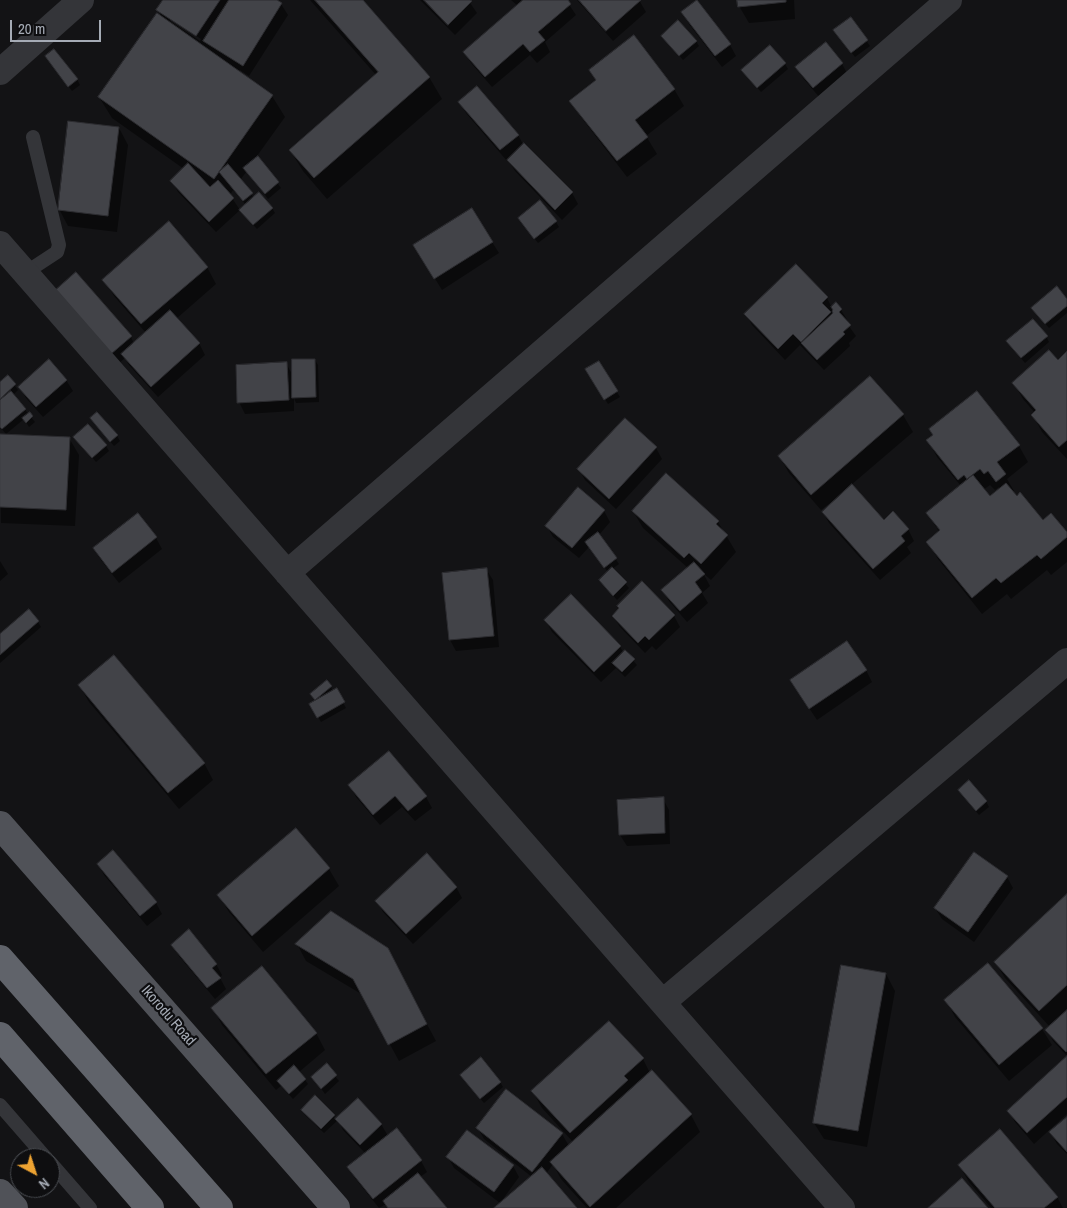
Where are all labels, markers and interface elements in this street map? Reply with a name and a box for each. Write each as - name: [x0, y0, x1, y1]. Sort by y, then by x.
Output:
- scale bar: [12, 10, 104, 42]
- text: 20 m: [18, 18, 45, 39]
- street label: Ikorodu Road: [137, 982, 199, 1050]
- north arrow: [10, 1148, 60, 1198]
- text: N: [35, 1174, 53, 1193]

